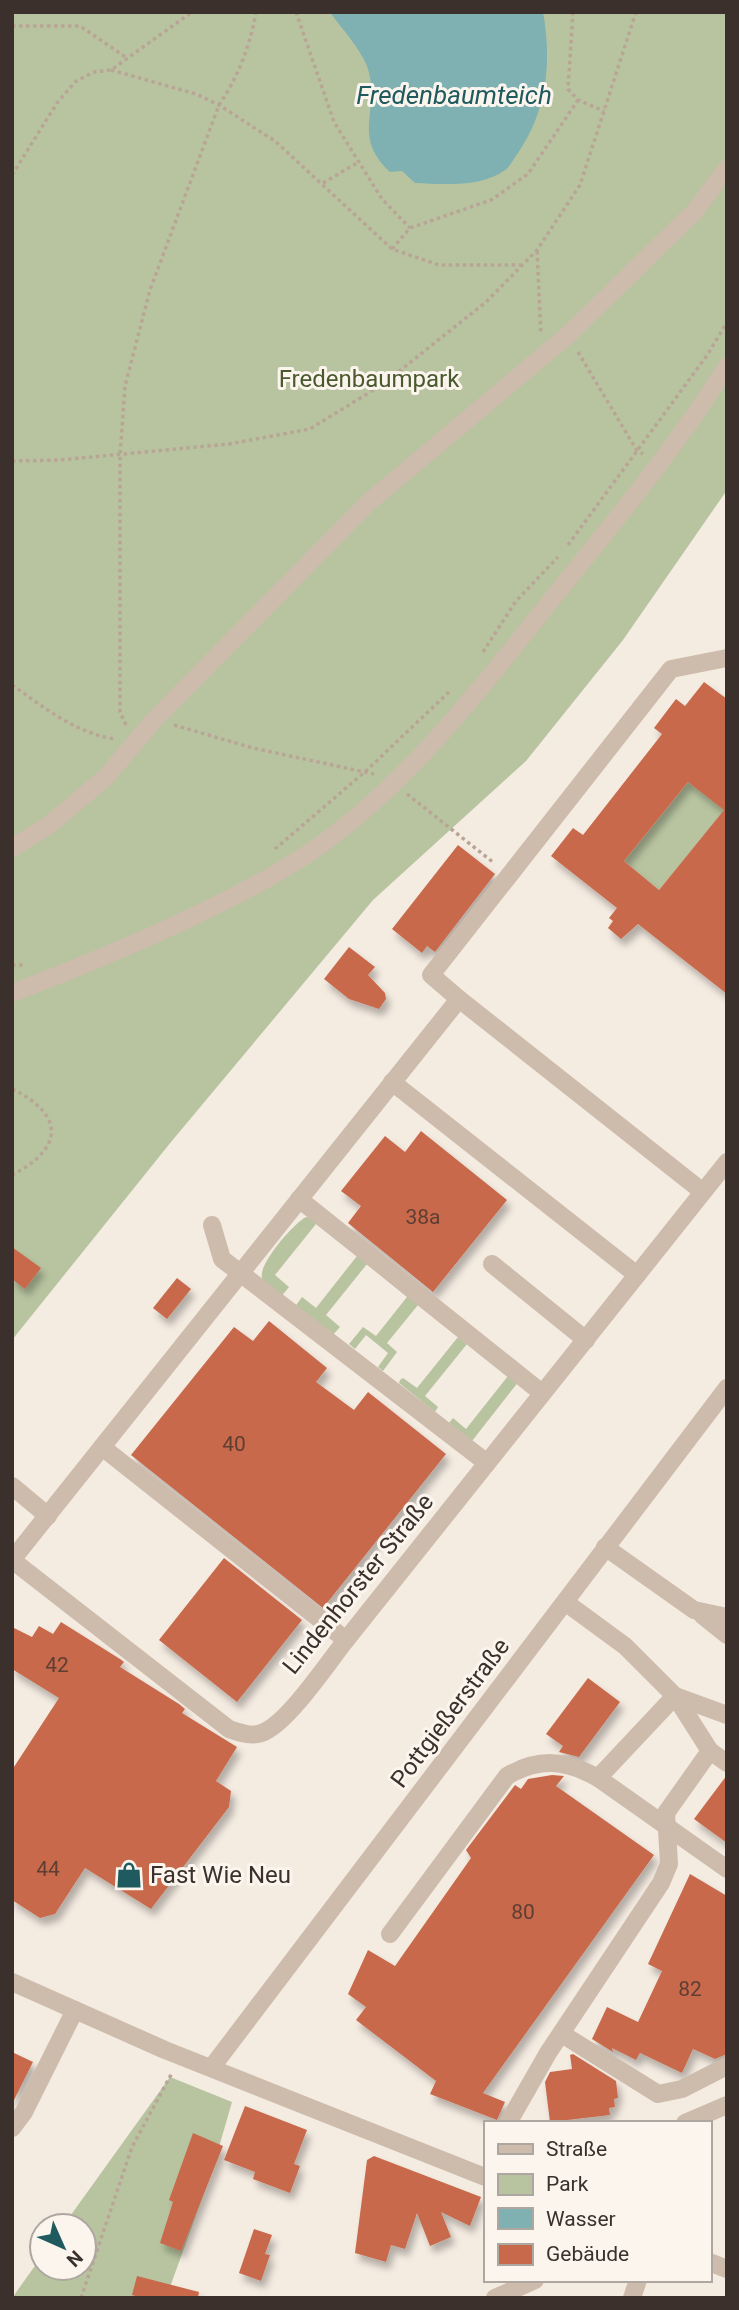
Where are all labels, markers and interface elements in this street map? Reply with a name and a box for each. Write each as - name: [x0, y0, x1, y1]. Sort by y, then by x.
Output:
- water label: Fredenbaumteich: [356, 80, 552, 110]
- park label: Fredenbaumpark: [279, 365, 460, 393]
- house number: 38a: [405, 1205, 441, 1229]
- house number: 40: [222, 1432, 246, 1456]
- street label: Lindenhorster Straße: [277, 1488, 439, 1680]
- street label: Pottgießerstraße: [385, 1633, 515, 1793]
- house number: 42: [45, 1653, 69, 1677]
- house number: 44: [36, 1857, 60, 1881]
- shop icon: Fast Wie Neu: [114, 1860, 144, 1890]
- place label: Fast Wie Neu: [150, 1861, 291, 1889]
- house number: 80: [511, 1900, 535, 1924]
- house number: 82: [678, 1977, 702, 2001]
- legend: [484, 2121, 711, 2282]
- text: Straße: [546, 2137, 607, 2161]
- text: Park: [546, 2172, 589, 2196]
- text: Wasser: [546, 2207, 616, 2231]
- north arrow: [28, 2212, 98, 2282]
- text: Gebäude: [546, 2242, 629, 2266]
- text: N: [62, 2246, 88, 2272]

